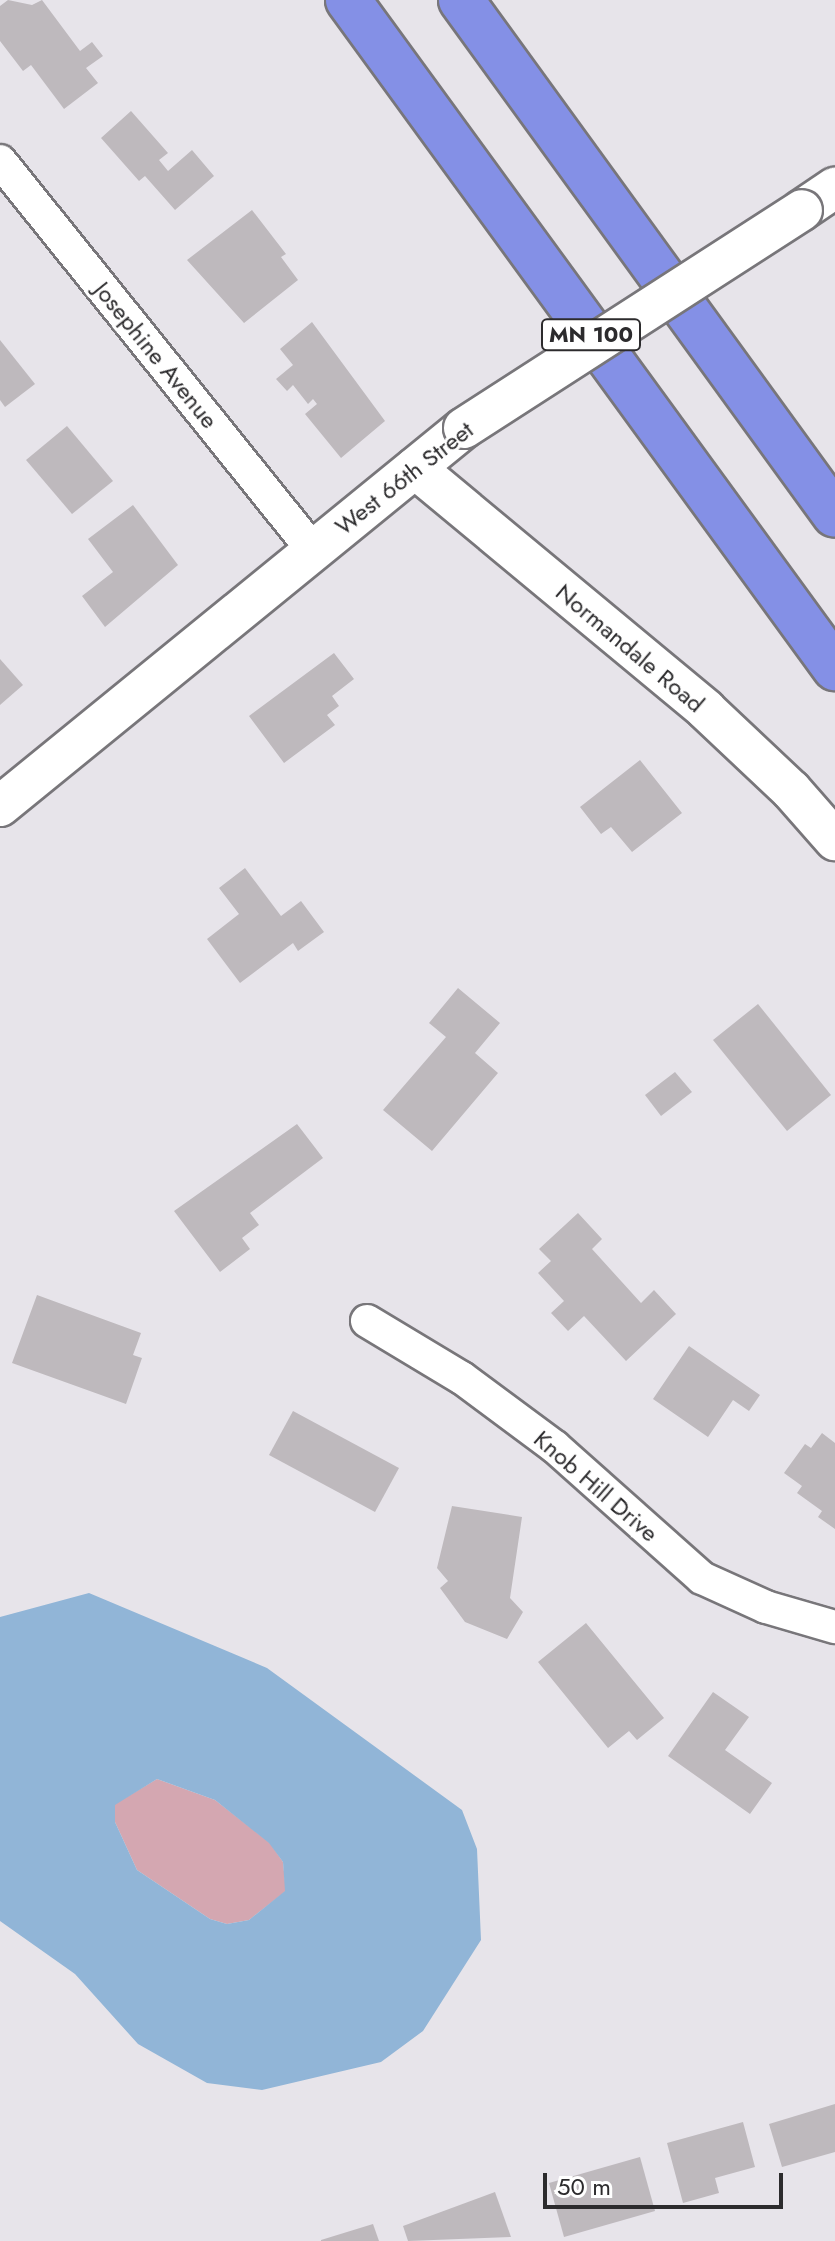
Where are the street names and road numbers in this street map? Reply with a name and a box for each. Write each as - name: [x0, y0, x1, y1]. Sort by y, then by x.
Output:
- street label: Josephine Avenue: [88, 276, 224, 434]
- road number: MN 100: [541, 317, 641, 353]
- street label: West 66th Street: [329, 415, 479, 541]
- street label: Normandale Road: [550, 578, 710, 718]
- street label: Knob Hill Drive: [528, 1424, 664, 1548]

